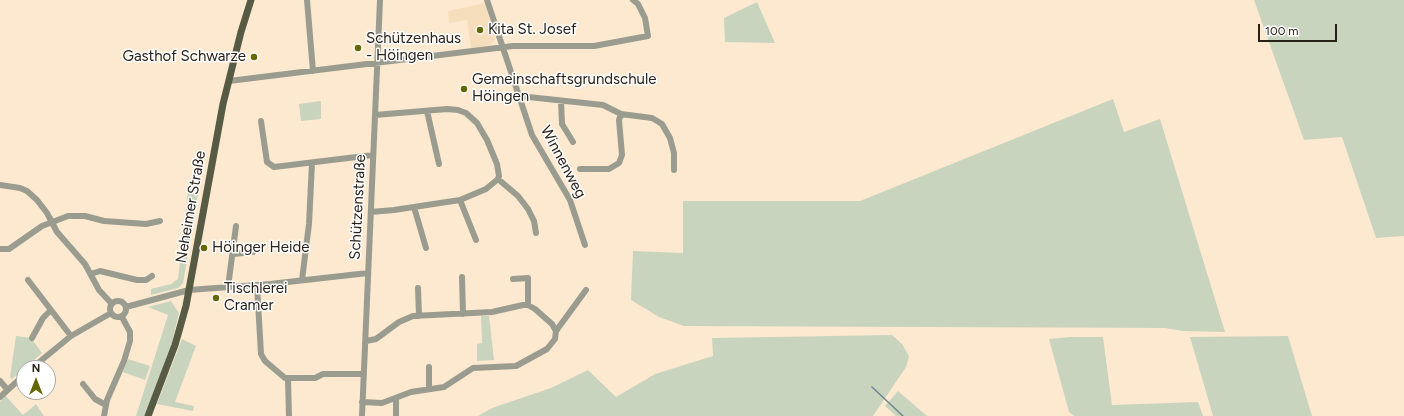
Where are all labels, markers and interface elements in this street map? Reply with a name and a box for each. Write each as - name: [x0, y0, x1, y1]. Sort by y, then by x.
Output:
- scale bar: [1260, 16, 1339, 42]
- place label: Kita St. Josef: [488, 21, 576, 39]
- text: 100 m: [1265, 24, 1299, 38]
- marker: Kita St. Josef: [475, 25, 485, 35]
- place label: Schützenhaus - Höingen: [366, 30, 461, 65]
- marker: Schützenhaus - Höingen: [353, 43, 363, 53]
- place label: Gasthof Schwarze: [123, 48, 246, 66]
- marker: Gasthof Schwarze: [249, 52, 259, 62]
- place label: Gemeinschaftsgrundschule Höingen: [472, 71, 656, 106]
- marker: Gemeinschaftsgrundschule Höingen: [459, 84, 469, 94]
- street label: Winnenweg: [536, 123, 590, 201]
- street label: Neheimer Straße: [172, 149, 210, 265]
- street label: Schützenstraße: [346, 154, 370, 260]
- place label: Höinger Heide: [212, 239, 309, 257]
- marker: Höinger Heide: [199, 243, 209, 253]
- place label: Tischlerei Cramer: [224, 280, 287, 315]
- marker: Tischlerei Cramer: [211, 293, 221, 303]
- north arrow: [16, 360, 56, 400]
- text: N: [32, 362, 40, 375]

